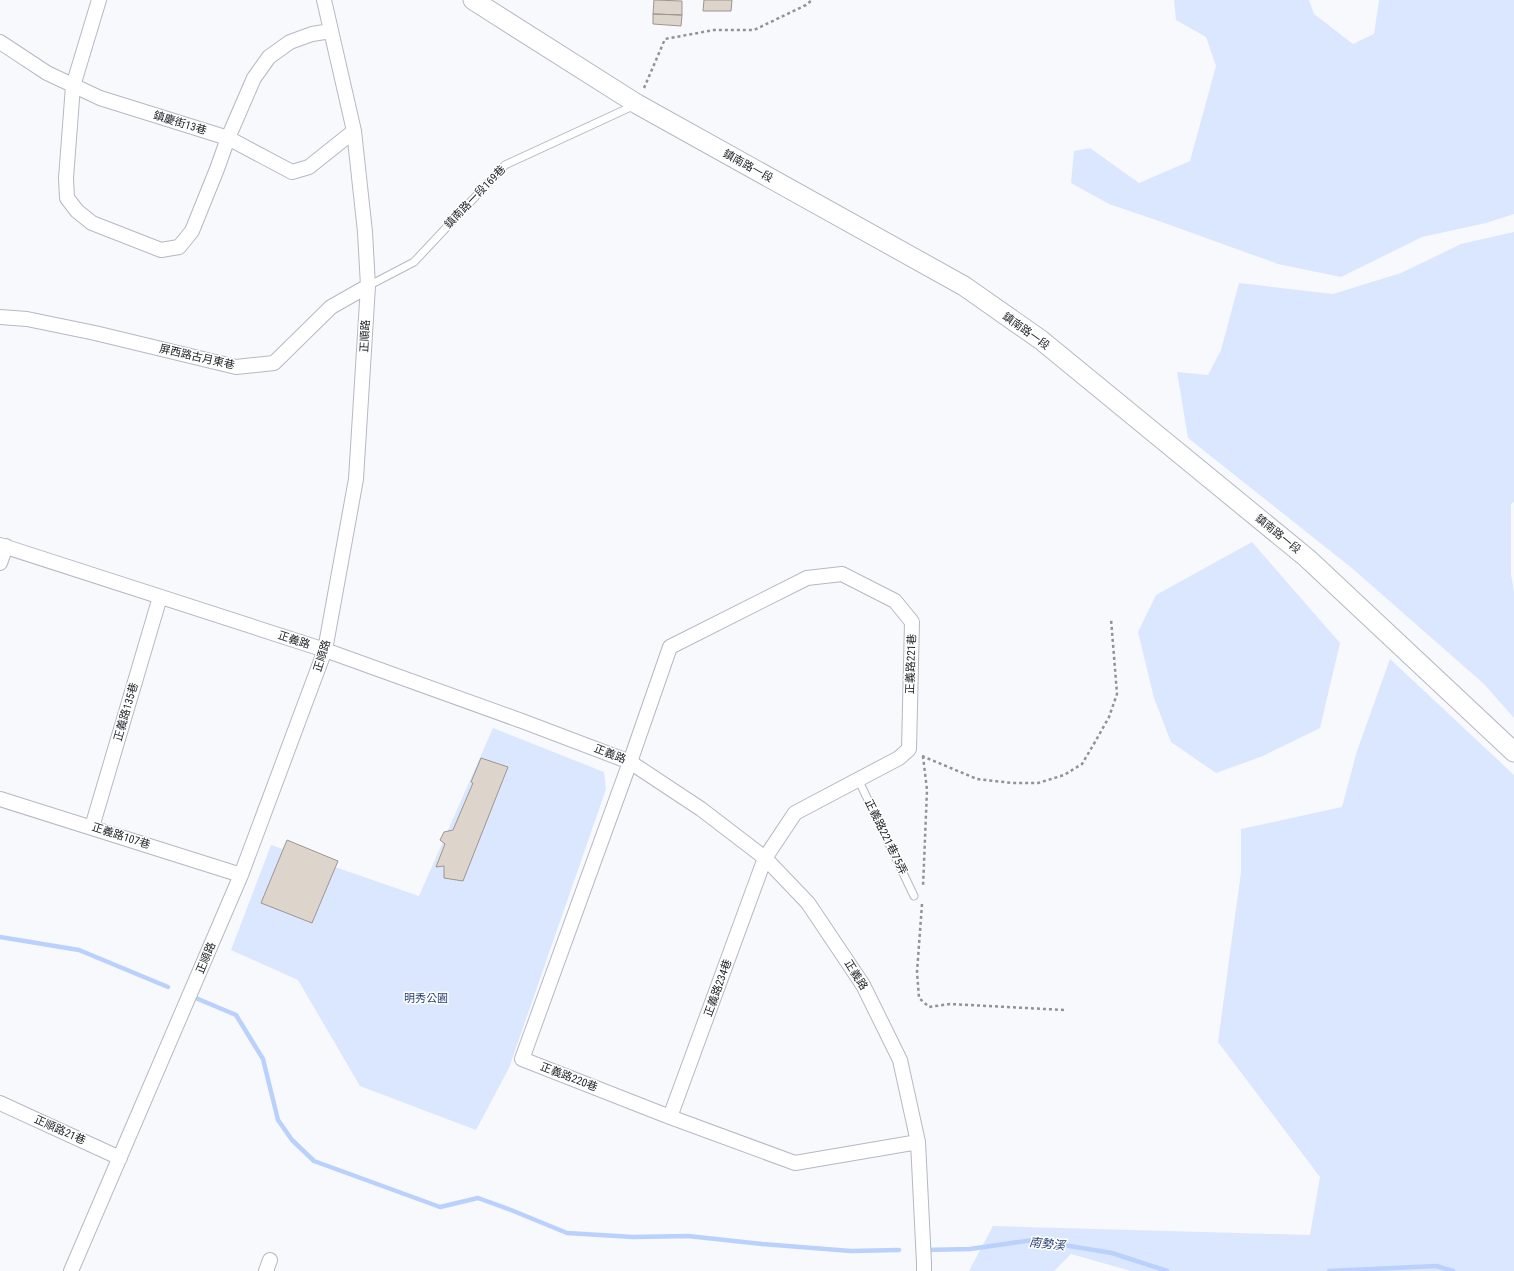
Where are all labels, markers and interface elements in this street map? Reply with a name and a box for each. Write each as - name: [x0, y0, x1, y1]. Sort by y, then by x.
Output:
- street label: 鎮慶街13巷: [152, 109, 208, 137]
- street label: 鎮南路一段: [721, 147, 775, 185]
- street label: 鎮南路一段169巷: [442, 163, 508, 231]
- street label: 鎮南路一段: [1000, 310, 1052, 352]
- street label: 正順路: [358, 319, 372, 353]
- street label: 屏西路古月東巷: [158, 342, 236, 372]
- street label: 鎮南路一段: [1253, 512, 1303, 556]
- street label: 正義路: [276, 629, 312, 651]
- street label: 正義路221巷: [903, 634, 919, 694]
- street label: 正順路: [311, 638, 333, 674]
- street label: 正義路135巷: [111, 681, 141, 743]
- street label: 正義路: [592, 742, 628, 766]
- street label: 正義路221巷75弄: [862, 797, 910, 877]
- street label: 正義路107巷: [90, 821, 152, 851]
- street label: 正順路: [194, 940, 218, 976]
- street label: 正義路234巷: [702, 957, 734, 1019]
- street label: 正義路: [842, 958, 870, 992]
- park label: 明秀公園: [404, 992, 448, 1005]
- street label: 正義路220巷: [539, 1060, 599, 1094]
- street label: 正順路21巷: [32, 1113, 88, 1147]
- water label: 南勢溪: [1028, 1235, 1068, 1253]

